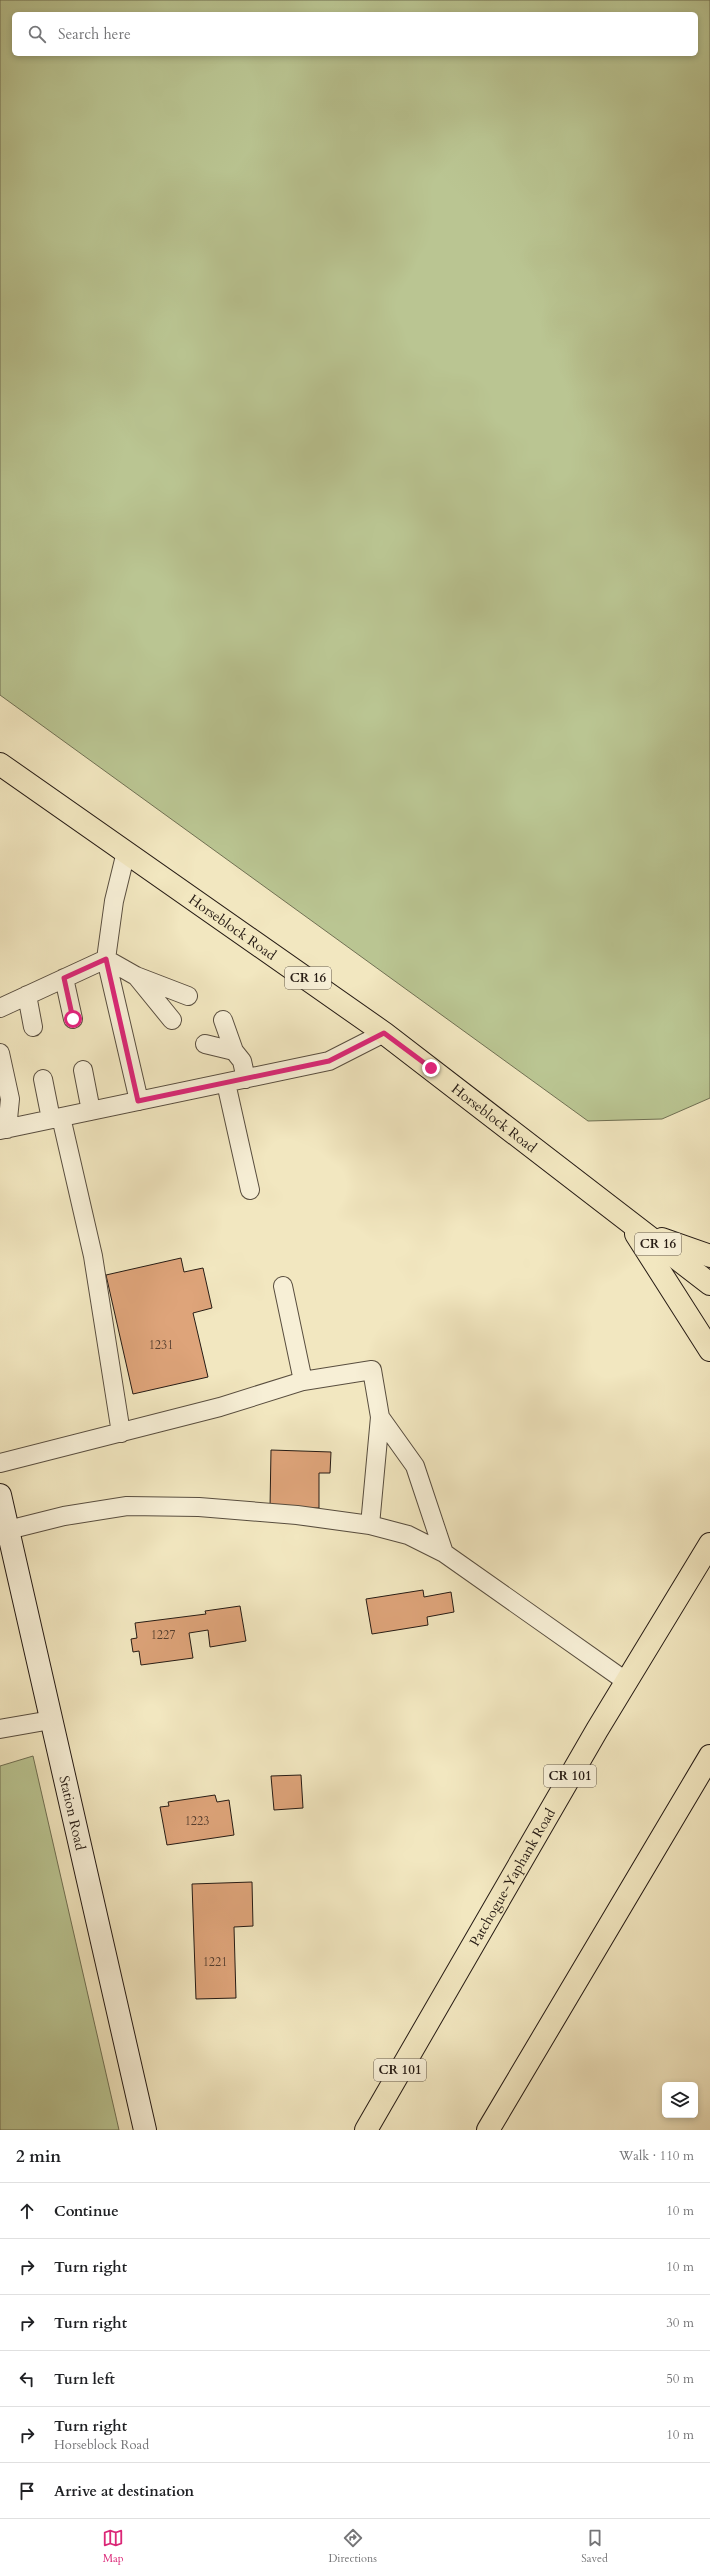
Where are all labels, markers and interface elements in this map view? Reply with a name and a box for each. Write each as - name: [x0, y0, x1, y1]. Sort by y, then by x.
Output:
- search box: [12, 12, 698, 56]
- icon: search: [26, 23, 48, 45]
- text: Search here: [58, 24, 131, 44]
- street label: Horseblock Road: [185, 890, 280, 964]
- road number: CR 16: [285, 967, 331, 989]
- route start: [64, 1010, 82, 1028]
- route end: [422, 1059, 440, 1077]
- street label: Horseblock Road: [448, 1079, 541, 1157]
- road number: CR 16: [635, 1233, 681, 1255]
- house number: 1231: [149, 1337, 173, 1353]
- house number: 1227: [151, 1627, 175, 1643]
- road number: CR 101: [544, 1765, 596, 1787]
- street label: Station Road: [55, 1774, 90, 1853]
- street label: Patchogue-Yaphank Road: [465, 1804, 560, 1950]
- house number: 1223: [185, 1813, 209, 1829]
- house number: 1221: [203, 1954, 227, 1970]
- road number: CR 101: [374, 2059, 426, 2081]
- map controls: [662, 2082, 698, 2118]
- button: layers: [662, 2082, 698, 2118]
- text: 2 min: [16, 2145, 61, 2168]
- text: Walk · 110 m: [619, 2147, 694, 2165]
- icon: ahead: [16, 2200, 38, 2222]
- text: Continue: [54, 2201, 119, 2221]
- text: 10 m: [666, 2202, 694, 2220]
- icon: right: [16, 2256, 38, 2278]
- text: Turn right: [54, 2257, 127, 2277]
- text: 10 m: [666, 2258, 694, 2276]
- icon: right: [16, 2312, 38, 2334]
- text: Turn right: [54, 2313, 127, 2333]
- text: 30 m: [666, 2314, 694, 2332]
- icon: left: [16, 2368, 38, 2390]
- text: Turn left: [54, 2369, 115, 2389]
- text: 50 m: [666, 2370, 694, 2388]
- text: Turn right: [54, 2416, 127, 2436]
- icon: right: [16, 2424, 38, 2446]
- text: 10 m: [666, 2426, 694, 2444]
- text: Horseblock Road: [54, 2436, 149, 2454]
- icon: arrive: [16, 2480, 38, 2502]
- text: Arrive at destination: [54, 2481, 194, 2501]
- tab: Map: [102, 2527, 124, 2566]
- tab: Directions: [328, 2527, 377, 2566]
- tab: Saved: [581, 2527, 608, 2566]

